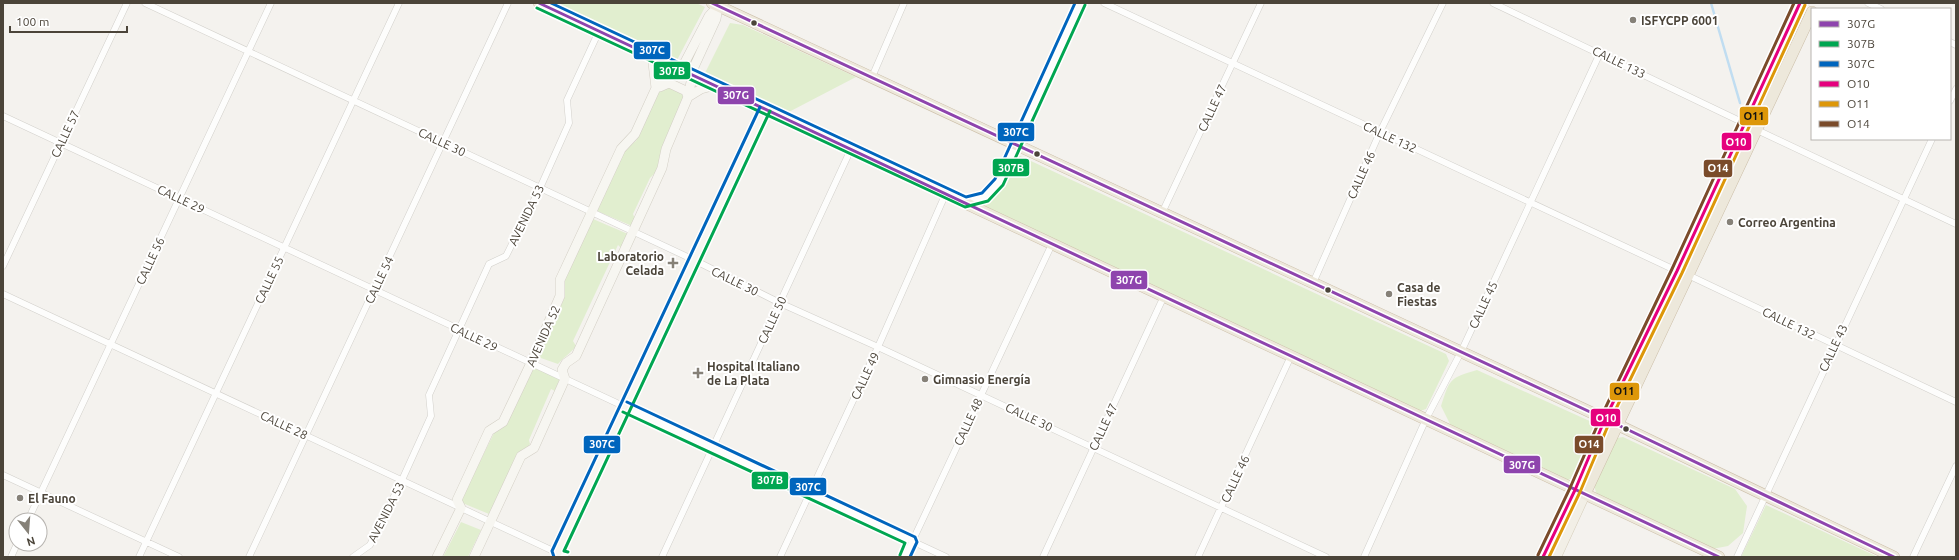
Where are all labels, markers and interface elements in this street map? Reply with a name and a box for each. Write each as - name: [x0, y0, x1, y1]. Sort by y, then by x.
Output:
- scale bar: [10, 8, 127, 34]
- legend: [1811, 8, 1951, 140]
- place label: ISFYCPP 6001: [1641, 14, 1718, 27]
- text: 100 m: [16, 15, 49, 28]
- marker: ISFYCPP 6001: [1628, 15, 1638, 25]
- text: 307G: [1847, 17, 1875, 30]
- unlabelled marker: [749, 18, 759, 28]
- text: 307B: [1847, 37, 1875, 50]
- line badge: 307C: [633, 41, 671, 60]
- text: 307C: [639, 44, 665, 56]
- street label: CALLE 133: [1590, 44, 1648, 80]
- text: 307C: [1847, 57, 1875, 70]
- line badge: 307B: [653, 61, 691, 80]
- text: 307B: [659, 65, 685, 77]
- text: O10: [1847, 77, 1870, 90]
- street label: CALLE 47: [1195, 82, 1229, 134]
- line badge: 307G: [717, 86, 755, 105]
- text: 307G: [723, 89, 749, 101]
- text: O11: [1847, 97, 1870, 110]
- line badge: O11: [1739, 106, 1769, 126]
- street label: CALLE 57: [48, 108, 82, 160]
- text: O11: [1743, 110, 1765, 122]
- text: O14: [1847, 117, 1870, 130]
- street label: CALLE 132: [1361, 119, 1419, 155]
- line badge: 307C: [997, 122, 1035, 142]
- street label: CALLE 30: [416, 125, 468, 159]
- text: 307C: [1003, 126, 1029, 138]
- line badge: O10: [1721, 132, 1752, 151]
- text: O10: [1725, 136, 1747, 148]
- unlabelled marker: [1032, 149, 1042, 159]
- street label: CALLE 46: [1345, 149, 1377, 201]
- line badge: 307B: [992, 158, 1030, 177]
- line badge: O14: [1703, 159, 1733, 178]
- text: 307B: [998, 162, 1024, 174]
- text: O14: [1707, 162, 1729, 174]
- street label: CALLE 29: [155, 182, 207, 216]
- street label: AVENIDA 53: [506, 183, 546, 247]
- place label: Correo Argentina: [1738, 216, 1836, 229]
- marker: Correo Argentina: [1725, 217, 1735, 227]
- street label: CALLE 56: [133, 235, 167, 287]
- place label: Laboratorio Celada: [597, 250, 664, 277]
- street label: CALLE 55: [252, 254, 286, 306]
- street label: CALLE 54: [362, 254, 396, 306]
- marker: Laboratorio Celada: [667, 257, 679, 269]
- street label: CALLE 30: [709, 264, 761, 298]
- line badge: 307G: [1110, 270, 1148, 290]
- text: 307G: [1116, 274, 1142, 286]
- street label: CALLE 45: [1466, 279, 1500, 331]
- place label: Casa de Fiestas: [1397, 281, 1440, 308]
- unlabelled marker: [1323, 285, 1333, 295]
- marker: Casa de Fiestas: [1384, 289, 1394, 299]
- street label: CALLE 50: [755, 294, 789, 346]
- street label: AVENIDA 52: [524, 303, 562, 369]
- street label: CALLE 132: [1760, 305, 1818, 341]
- street label: CALLE 29: [448, 320, 500, 354]
- street label: CALLE 43: [1816, 322, 1850, 374]
- street label: CALLE 49: [848, 350, 882, 402]
- place label: Hospital Italiano de La Plata: [707, 360, 800, 387]
- marker: Hospital Italiano de La Plata: [692, 367, 704, 379]
- place label: Gimnasio Energía: [933, 373, 1030, 386]
- marker: Gimnasio Energía: [920, 374, 930, 384]
- line badge: O11: [1609, 382, 1640, 401]
- text: O11: [1613, 385, 1635, 397]
- street label: CALLE 48: [951, 396, 985, 448]
- street label: CALLE 30: [1003, 400, 1055, 434]
- street label: CALLE 47: [1086, 401, 1120, 453]
- street label: CALLE 28: [258, 408, 310, 442]
- line badge: O10: [1590, 408, 1621, 427]
- text: O10: [1595, 412, 1617, 424]
- unlabelled marker: [1621, 424, 1631, 434]
- line badge: 307C: [583, 435, 621, 454]
- line badge: O14: [1574, 435, 1604, 454]
- text: 307C: [589, 438, 615, 450]
- text: O14: [1578, 438, 1600, 450]
- street label: CALLE 46: [1218, 453, 1252, 505]
- line badge: 307G: [1503, 455, 1541, 474]
- text: 307G: [1509, 459, 1535, 471]
- line badge: 307B: [751, 471, 789, 490]
- text: 307B: [757, 474, 783, 486]
- line badge: 307C: [789, 477, 827, 496]
- street label: AVENIDA 53: [365, 480, 407, 544]
- text: 307C: [795, 481, 821, 493]
- place label: El Fauno: [28, 492, 76, 505]
- marker: El Fauno: [15, 493, 25, 503]
- north arrow: [8, 512, 48, 552]
- text: N: [25, 535, 37, 549]

